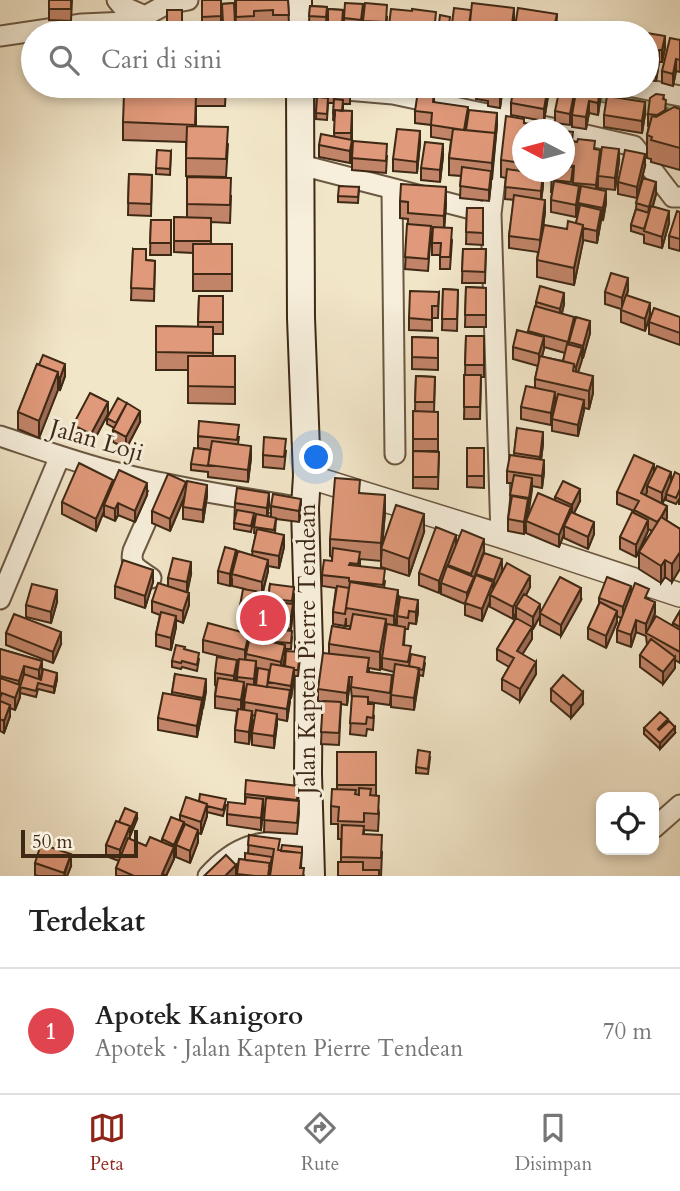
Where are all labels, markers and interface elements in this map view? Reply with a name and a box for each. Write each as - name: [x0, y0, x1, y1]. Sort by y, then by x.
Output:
- search box: [21, 21, 659, 98]
- icon: search: [45, 41, 83, 79]
- text: Cari di sini: [101, 42, 222, 77]
- north arrow: [512, 119, 575, 182]
- street label: Jalan Loji: [43, 411, 148, 470]
- your location: [299, 440, 333, 474]
- street label: Jalan Kapten Pierre Tendean: [291, 503, 324, 798]
- pin: 1: [240, 592, 286, 644]
- map controls: [596, 792, 659, 855]
- button: locate: [596, 792, 659, 855]
- scale bar: [21, 827, 138, 859]
- text: 50 m: [32, 829, 73, 855]
- text: Terdekat: [28, 901, 145, 942]
- text: Apotek Kanigoro: [95, 998, 303, 1033]
- text: 1: [45, 1016, 57, 1047]
- text: 70 m: [603, 1016, 652, 1047]
- text: Apotek · Jalan Kapten Pierre Tendean: [95, 1033, 463, 1064]
- tab: Peta: [88, 1109, 126, 1177]
- tab: Rute: [301, 1109, 339, 1177]
- tab: Disimpan: [515, 1109, 592, 1177]

